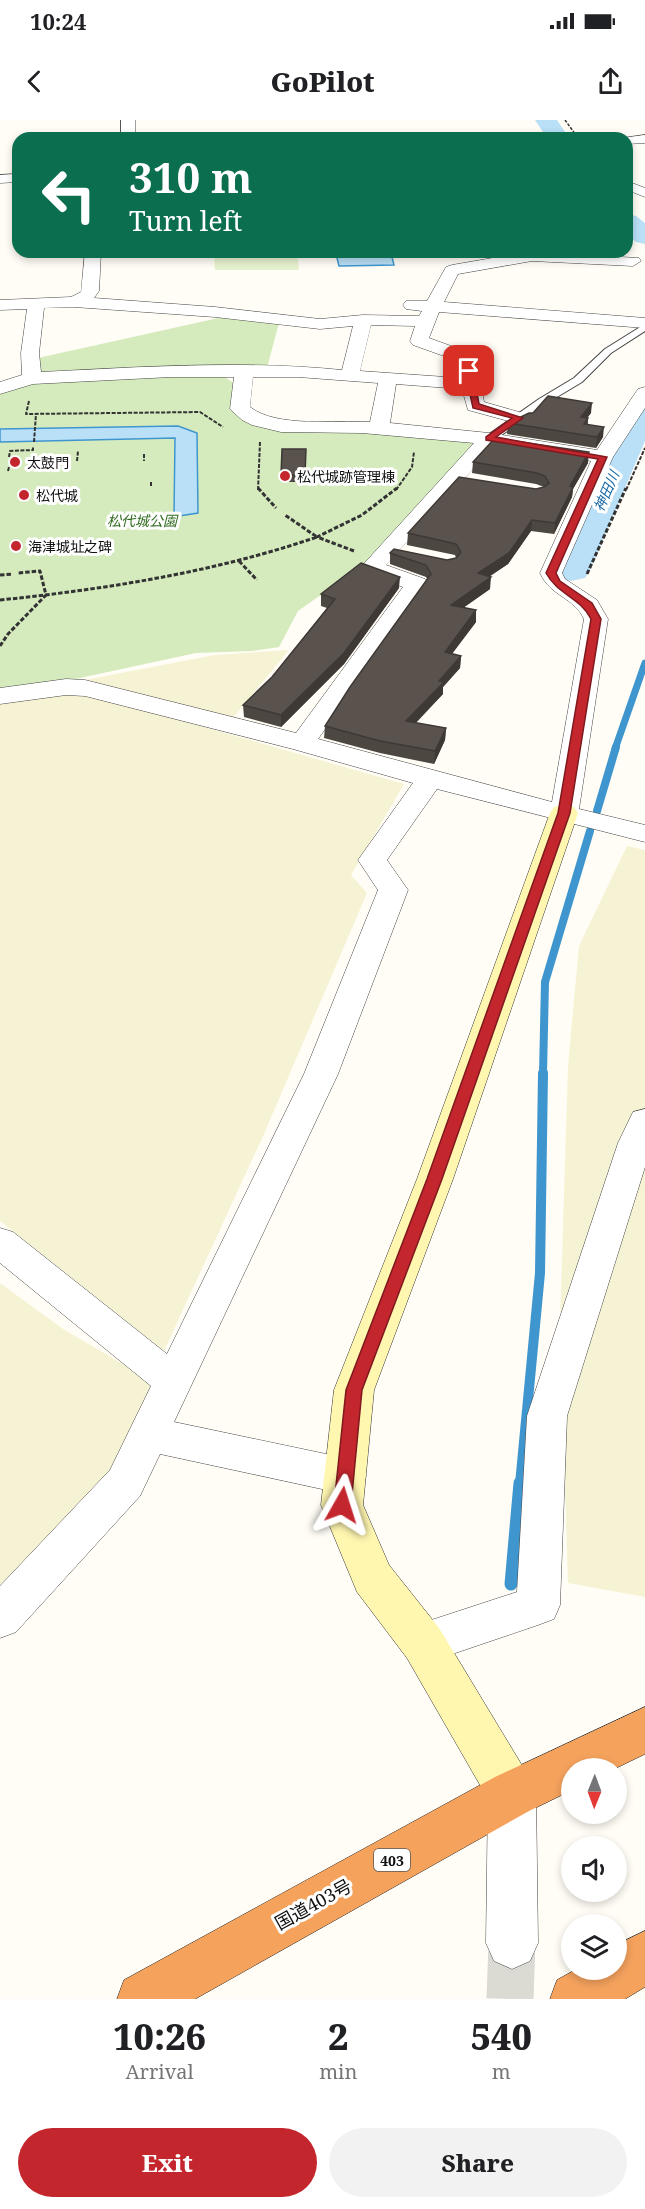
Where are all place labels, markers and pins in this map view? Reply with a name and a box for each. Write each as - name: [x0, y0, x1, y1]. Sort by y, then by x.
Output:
- pin: [443, 345, 494, 396]
- place label: 太鼓門: [27, 453, 69, 472]
- marker: 太鼓門: [8, 455, 22, 469]
- place label: 松代城跡管理棟: [297, 467, 395, 486]
- marker: 松代城跡管理棟: [278, 469, 292, 483]
- place label: 松代城: [36, 486, 78, 505]
- marker: 松代城: [17, 488, 31, 502]
- place label: 海津城址之碑: [28, 537, 112, 556]
- marker: 海津城址之碑: [9, 539, 23, 553]

